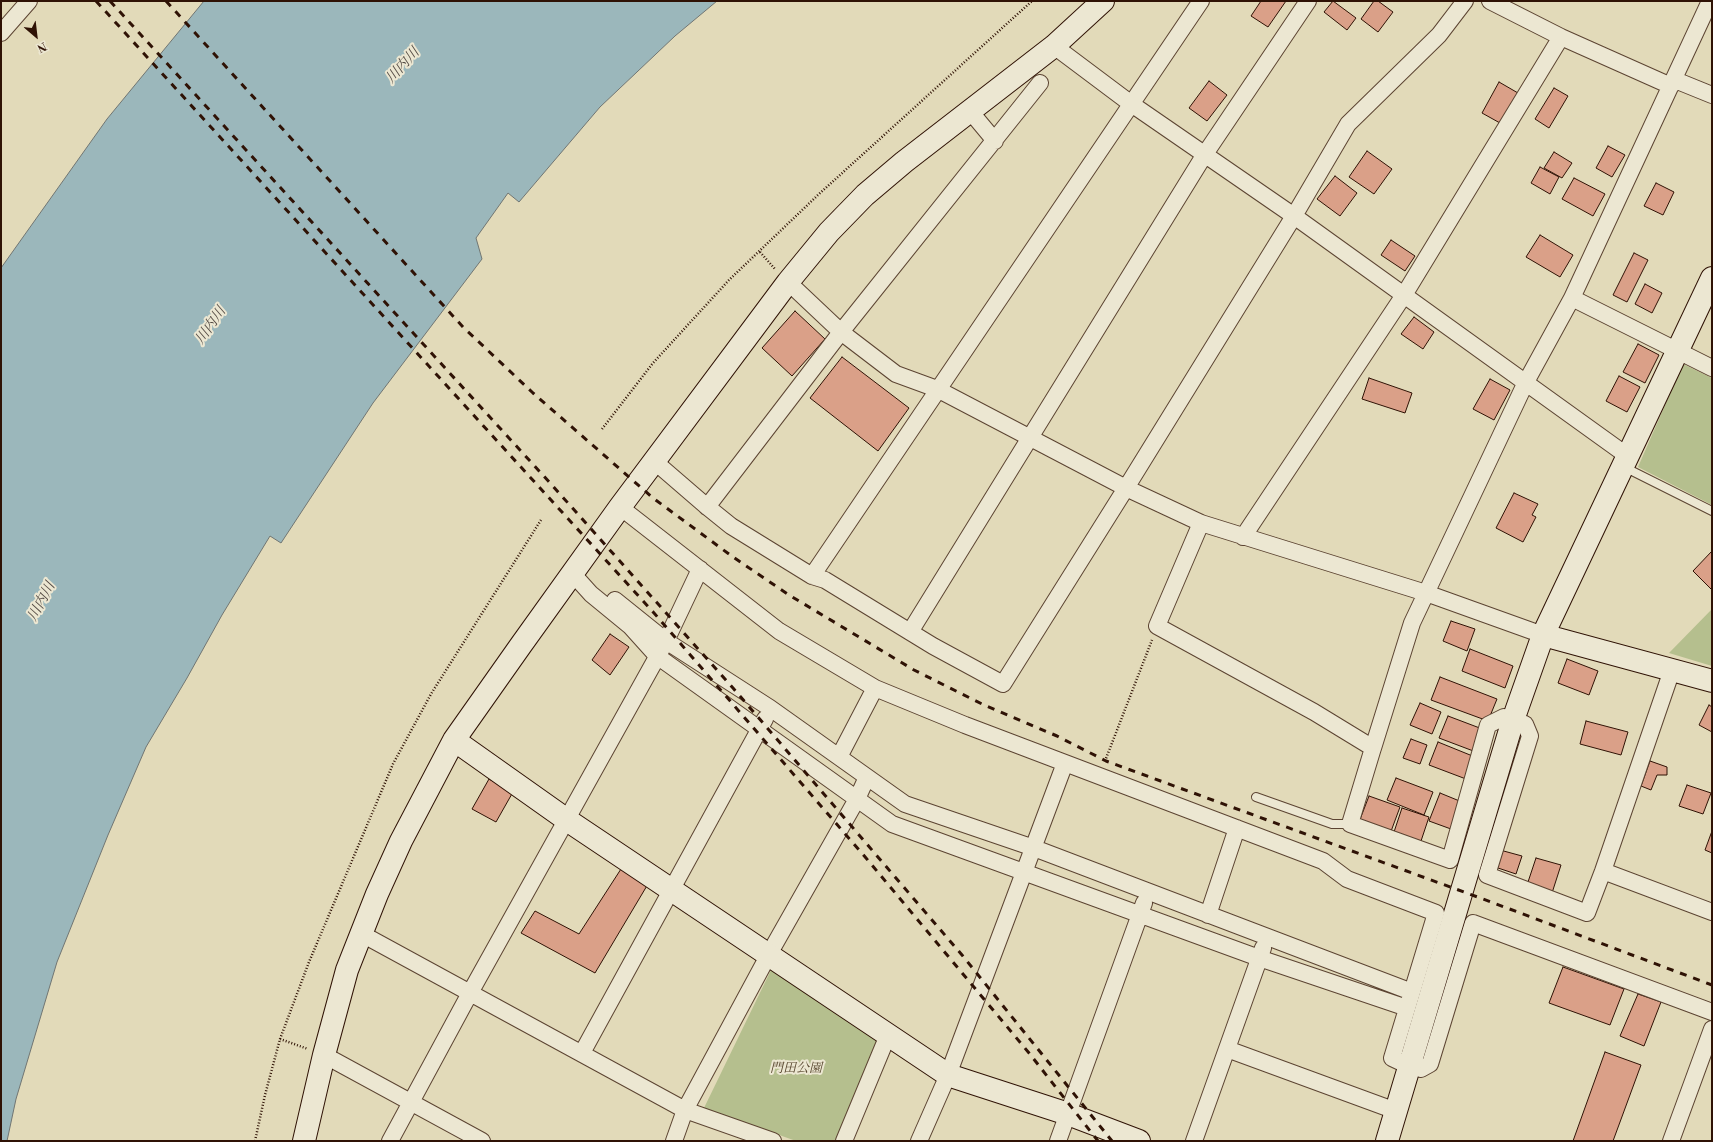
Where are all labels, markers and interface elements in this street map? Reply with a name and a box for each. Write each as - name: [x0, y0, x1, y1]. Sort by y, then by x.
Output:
- north arrow: [16, 16, 56, 56]
- text: N: [35, 38, 49, 55]
- water label: 川内川: [383, 45, 423, 87]
- water label: 川内川: [192, 304, 230, 348]
- water label: 川内川: [25, 580, 59, 624]
- park label: 門田公園: [770, 1061, 822, 1077]

